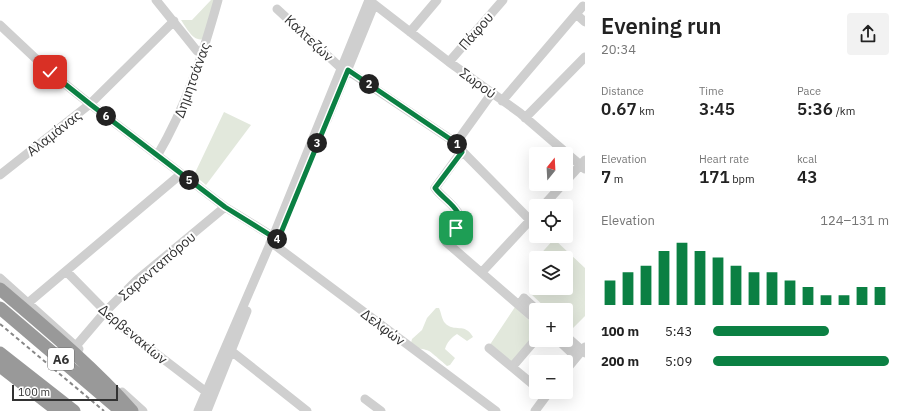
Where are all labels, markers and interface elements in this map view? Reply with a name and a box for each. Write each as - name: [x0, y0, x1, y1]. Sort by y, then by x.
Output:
- street label: Πάφου: [455, 8, 497, 54]
- street label: Καλτεζών: [281, 11, 337, 65]
- text: Evening run: [601, 11, 721, 40]
- button: share: [847, 13, 889, 55]
- street label: Δημητσάνας: [170, 40, 214, 120]
- text: 20:34: [601, 41, 636, 58]
- pin: [33, 55, 67, 89]
- icon: check: [39, 61, 61, 83]
- street label: Σωρού: [456, 64, 500, 102]
- pin: 2: [359, 74, 379, 94]
- text: 2: [366, 77, 372, 91]
- text: Distance: [601, 84, 644, 98]
- text: Time: [699, 84, 724, 98]
- text: Pace: [797, 84, 821, 98]
- text: 0.67: [601, 98, 637, 120]
- text: 3:45: [699, 98, 735, 120]
- text: 5:36: [797, 98, 833, 120]
- text: km: [637, 104, 655, 118]
- text: /km: [833, 104, 855, 118]
- street label: Αλαμάνας: [23, 106, 85, 160]
- pin: 6: [96, 106, 116, 126]
- text: 6: [103, 109, 109, 123]
- pin: 3: [307, 133, 327, 153]
- pin: 1: [447, 134, 467, 154]
- text: 3: [314, 136, 320, 150]
- text: 1: [454, 137, 460, 151]
- north arrow: [529, 147, 573, 191]
- map controls: [529, 147, 573, 399]
- text: Elevation: [601, 152, 647, 166]
- text: Heart rate: [699, 152, 749, 166]
- text: kcal: [797, 152, 817, 166]
- text: 7: [601, 166, 611, 188]
- text: 171: [699, 166, 730, 188]
- text: 43: [797, 166, 817, 188]
- pin: 5: [179, 170, 199, 190]
- text: m: [611, 172, 623, 186]
- text: bpm: [730, 172, 755, 186]
- text: 5: [186, 173, 192, 187]
- button: locate: [529, 199, 573, 243]
- pin: [439, 211, 473, 245]
- text: Elevation: [601, 212, 655, 229]
- text: 124–131 m: [820, 212, 889, 229]
- icon: arrive: [445, 217, 467, 239]
- street label: Σαρανταπόρου: [115, 228, 199, 304]
- pin: 4: [267, 229, 287, 249]
- text: 4: [274, 232, 280, 246]
- button: layers: [529, 251, 573, 295]
- street label: Δερβενακίων: [95, 300, 171, 368]
- button: +: [529, 303, 573, 347]
- street label: Δελφών: [357, 305, 409, 349]
- text: 100 m: [601, 323, 639, 340]
- text: 5:43: [665, 323, 692, 340]
- road number: Α6: [48, 348, 74, 370]
- text: 200 m: [601, 353, 639, 370]
- text: 5:09: [665, 353, 692, 370]
- button: −: [529, 355, 573, 399]
- scale bar: [12, 383, 118, 402]
- text: 100 m: [18, 385, 50, 399]

